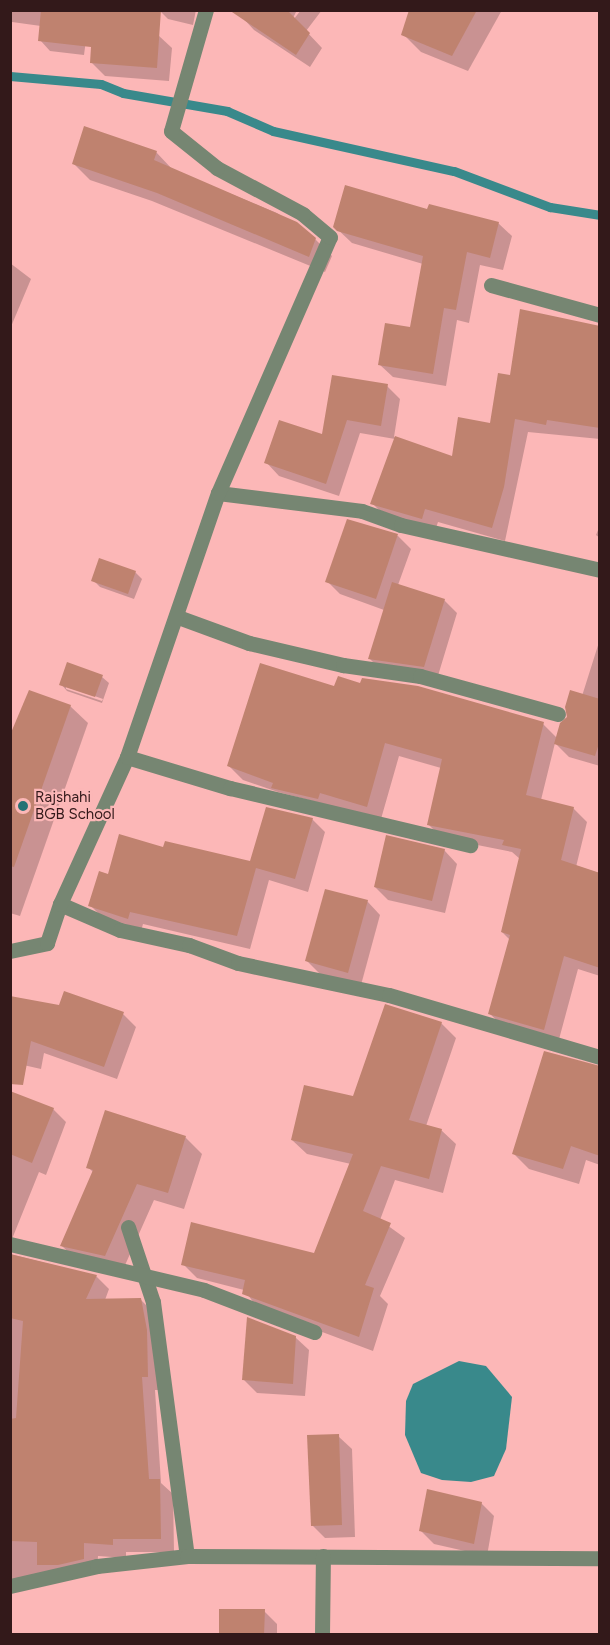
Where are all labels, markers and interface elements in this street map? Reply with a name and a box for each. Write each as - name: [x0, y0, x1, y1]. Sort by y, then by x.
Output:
- place label: Rajshahi BGB School: [35, 788, 115, 823]
- marker: Rajshahi BGB School: [16, 799, 30, 813]

